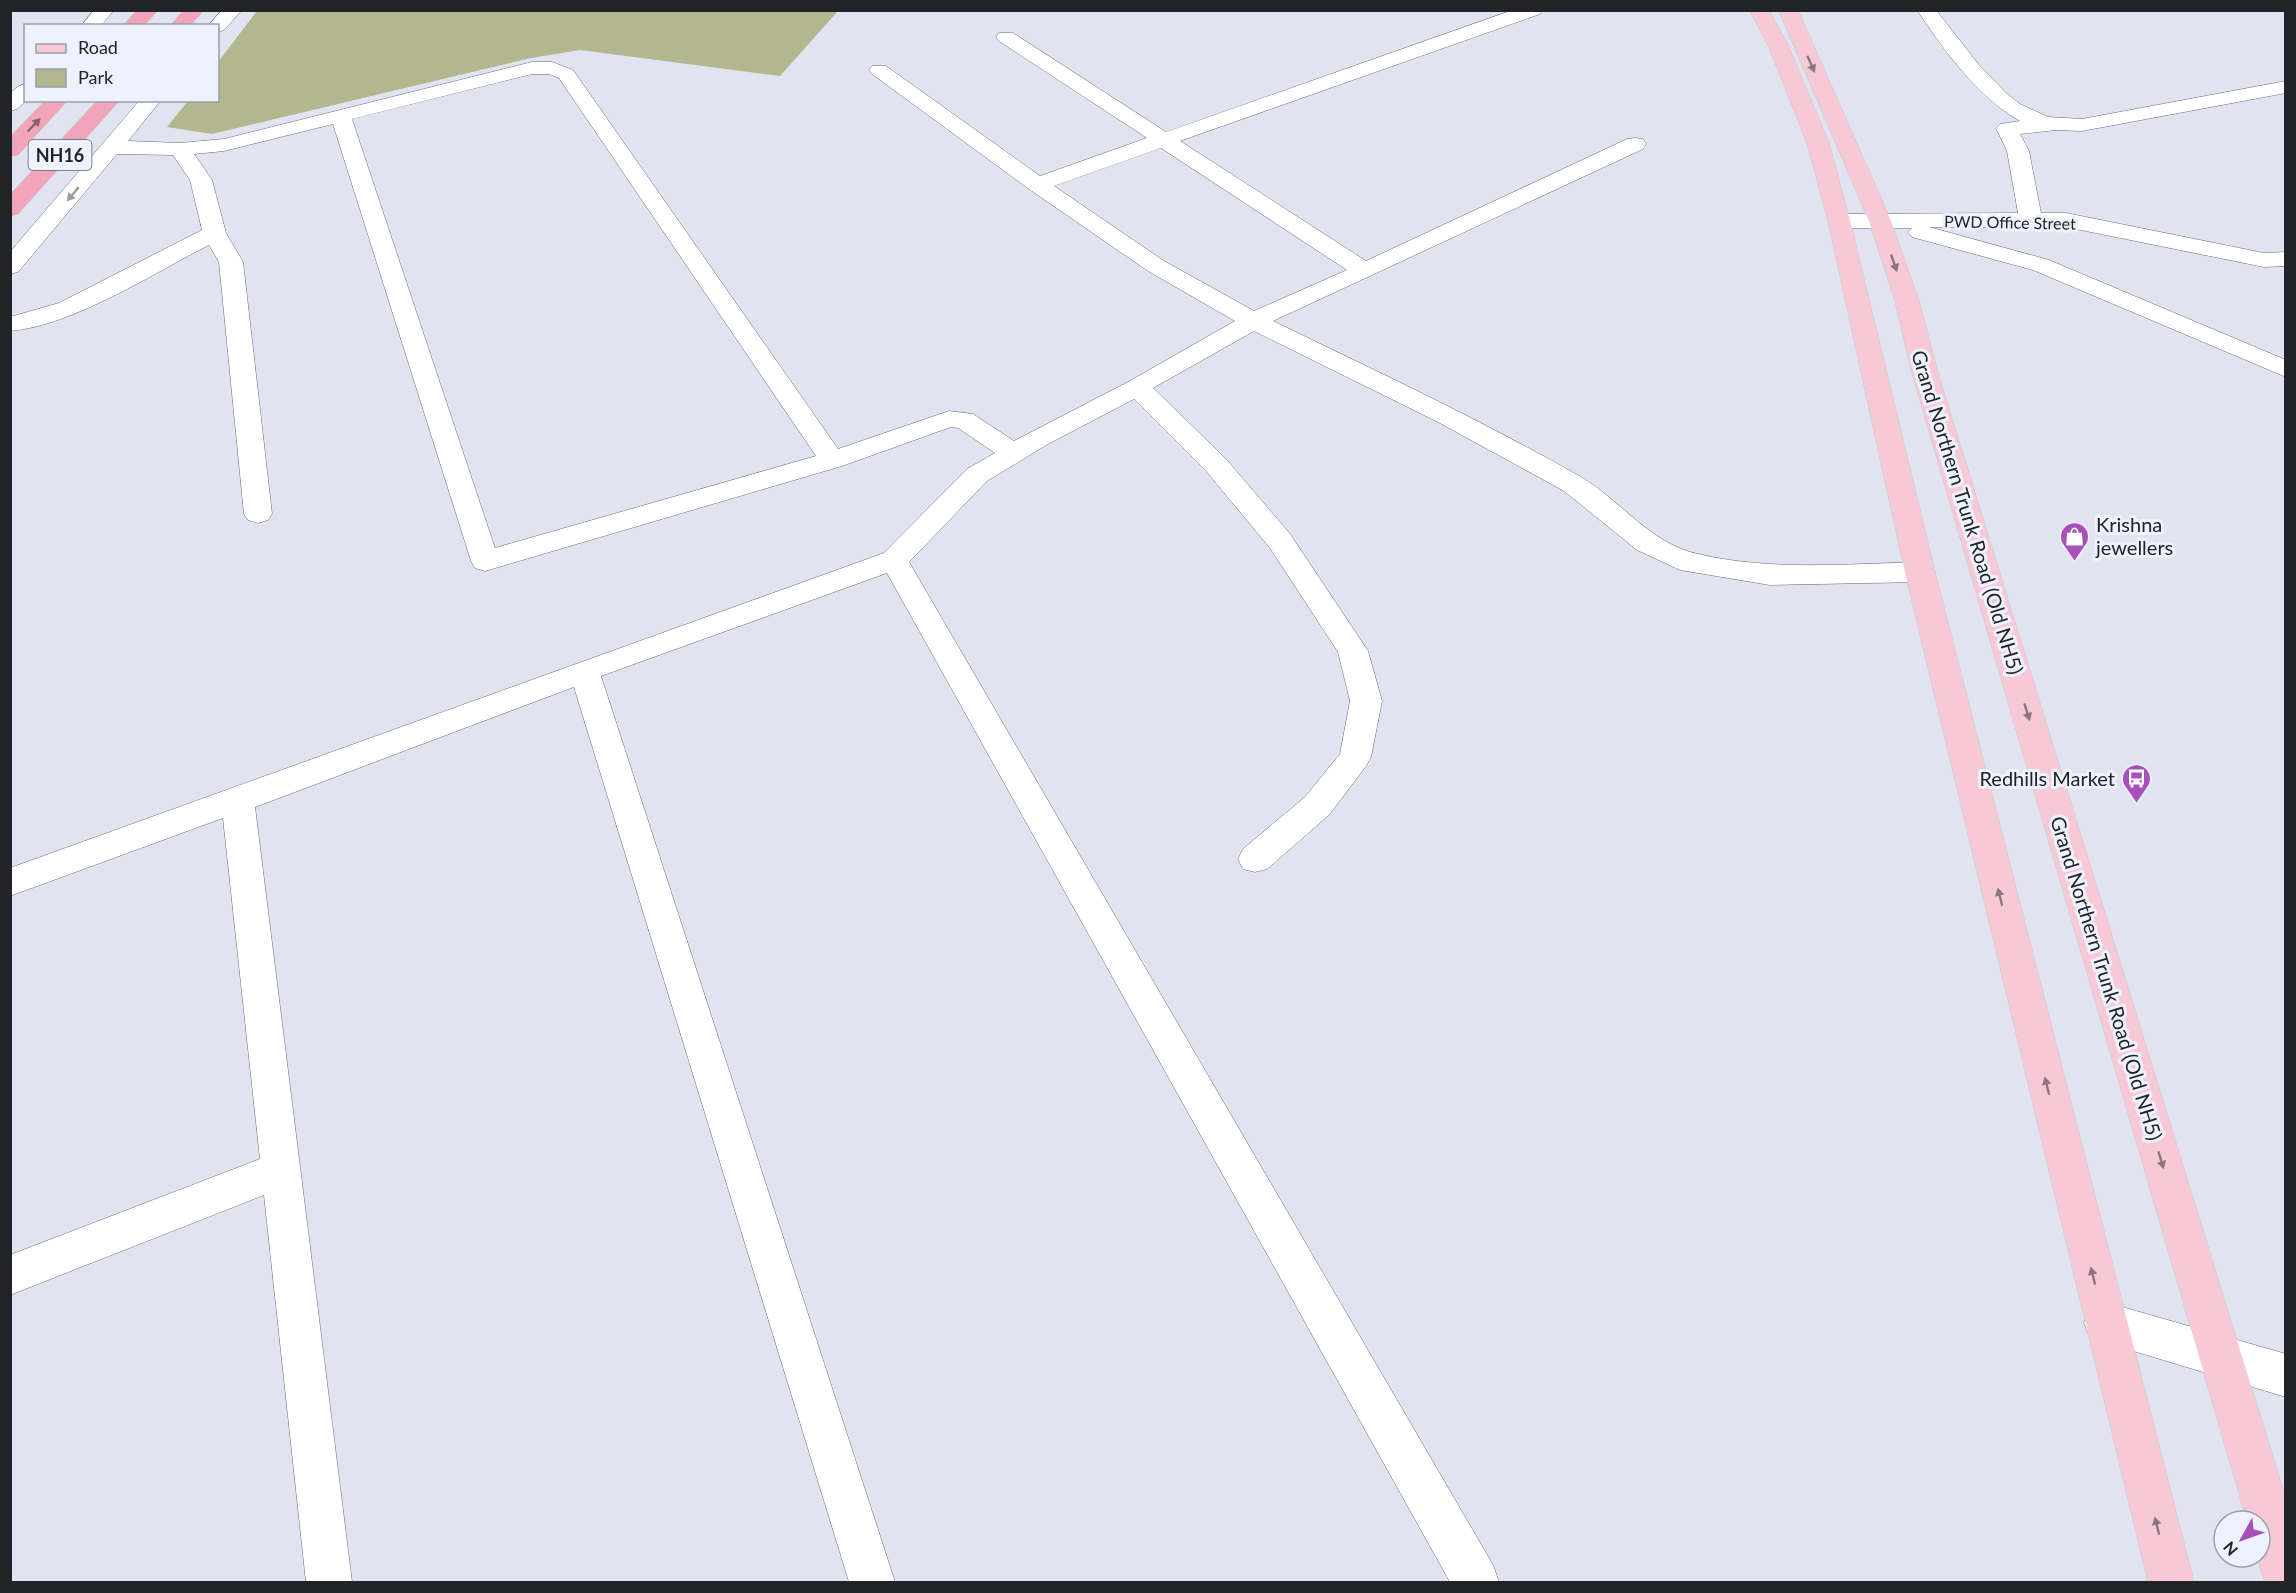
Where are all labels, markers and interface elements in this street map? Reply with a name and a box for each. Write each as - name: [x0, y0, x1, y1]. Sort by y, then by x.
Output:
- legend: [24, 24, 219, 102]
- text: Road: [78, 36, 118, 58]
- one-way arrow: [1807, 55, 1817, 73]
- text: Park: [78, 66, 114, 88]
- one-way arrow: [27, 118, 41, 132]
- road number: NH16: [28, 140, 92, 170]
- one-way arrow: [67, 186, 79, 201]
- street label: PWD Office Street: [1944, 211, 2076, 233]
- one-way arrow: [1890, 254, 1900, 272]
- street label: Grand Northern Trunk Road (Old NH5): [1907, 347, 2029, 677]
- place label: Krishna jewellers: [2095, 512, 2173, 559]
- shop icon: Krishna jewellers: [2059, 520, 2091, 562]
- one-way arrow: [2023, 703, 2032, 721]
- bus stop icon: Redhills Market: [2120, 762, 2152, 804]
- place label: Redhills Market: [1979, 766, 2115, 790]
- street label: Grand Northern Trunk Road (Old NH5): [2046, 813, 2168, 1143]
- one-way arrow: [1995, 888, 2005, 906]
- one-way arrow: [2041, 1077, 2051, 1096]
- one-way arrow: [2157, 1152, 2166, 1170]
- one-way arrow: [2088, 1267, 2098, 1285]
- north arrow: [2212, 1509, 2272, 1569]
- one-way arrow: [2151, 1517, 2161, 1535]
- text: N: [2219, 1538, 2241, 1560]

